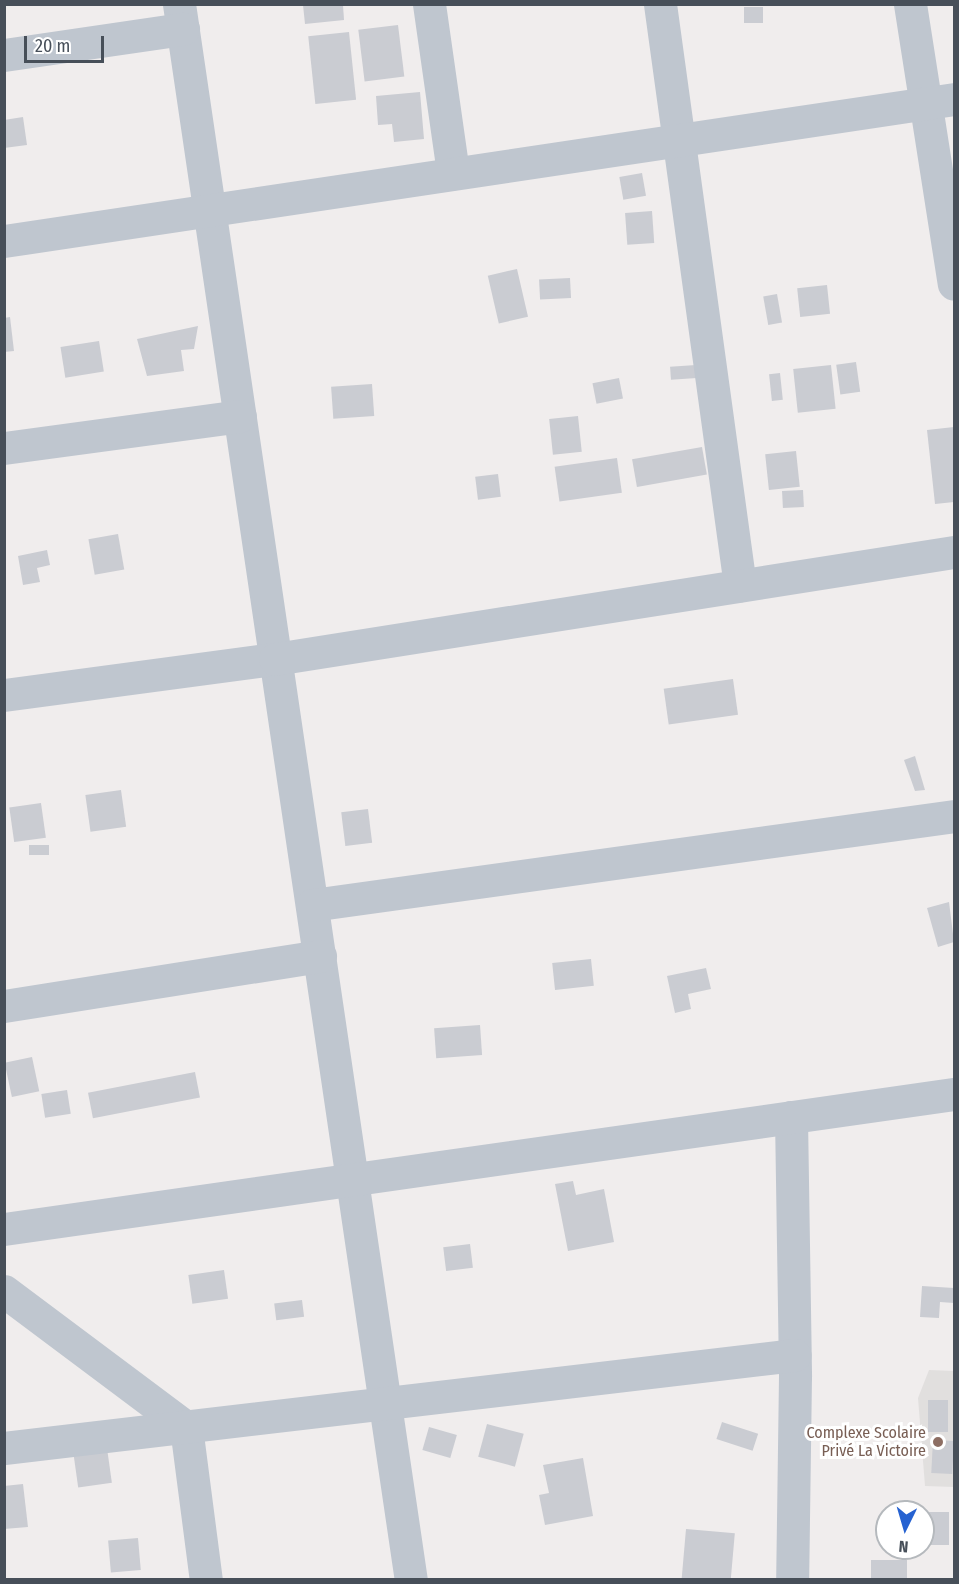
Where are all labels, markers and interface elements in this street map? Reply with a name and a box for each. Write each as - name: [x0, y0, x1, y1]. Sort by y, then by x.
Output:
- scale bar: [27, 24, 106, 62]
- text: 20 m: [35, 35, 70, 57]
- place label: Complexe Scolaire Privé La Victoire: [807, 1423, 926, 1461]
- marker: Complexe Scolaire Privé La Victoire: [931, 1435, 945, 1449]
- north arrow: [875, 1500, 935, 1560]
- text: N: [898, 1537, 909, 1556]

